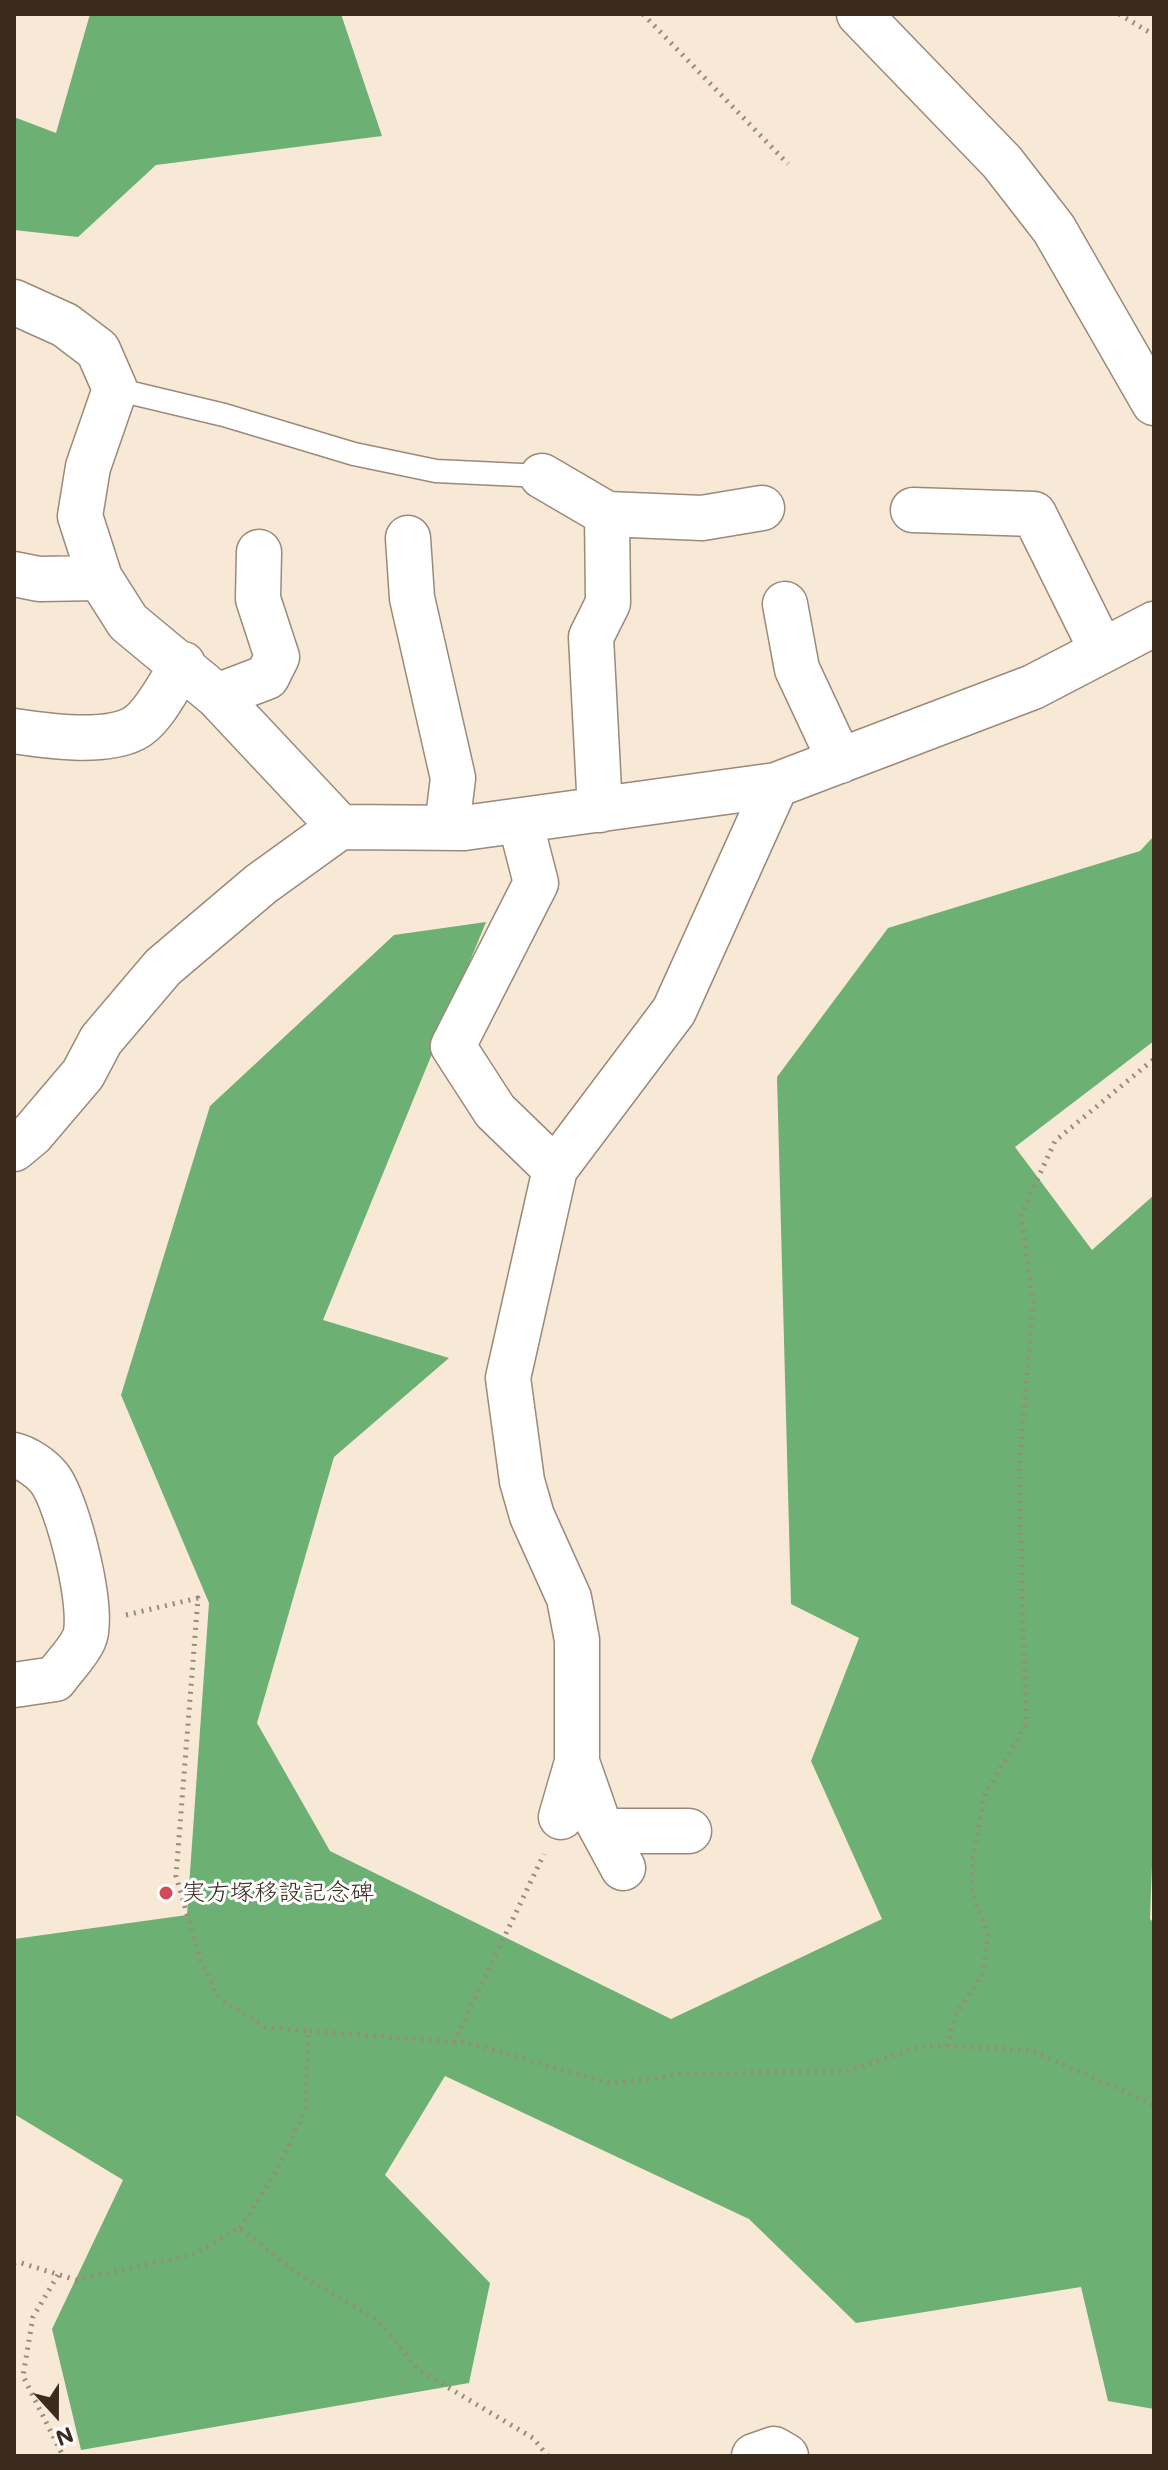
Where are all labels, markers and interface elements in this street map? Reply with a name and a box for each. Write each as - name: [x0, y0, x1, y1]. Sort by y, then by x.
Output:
- place label: 実方塚移設記念碑: [182, 1879, 374, 1907]
- marker: 実方塚移設記念碑: [157, 1884, 175, 1902]
- north arrow: [16, 2374, 96, 2454]
- text: N: [52, 2420, 78, 2453]

